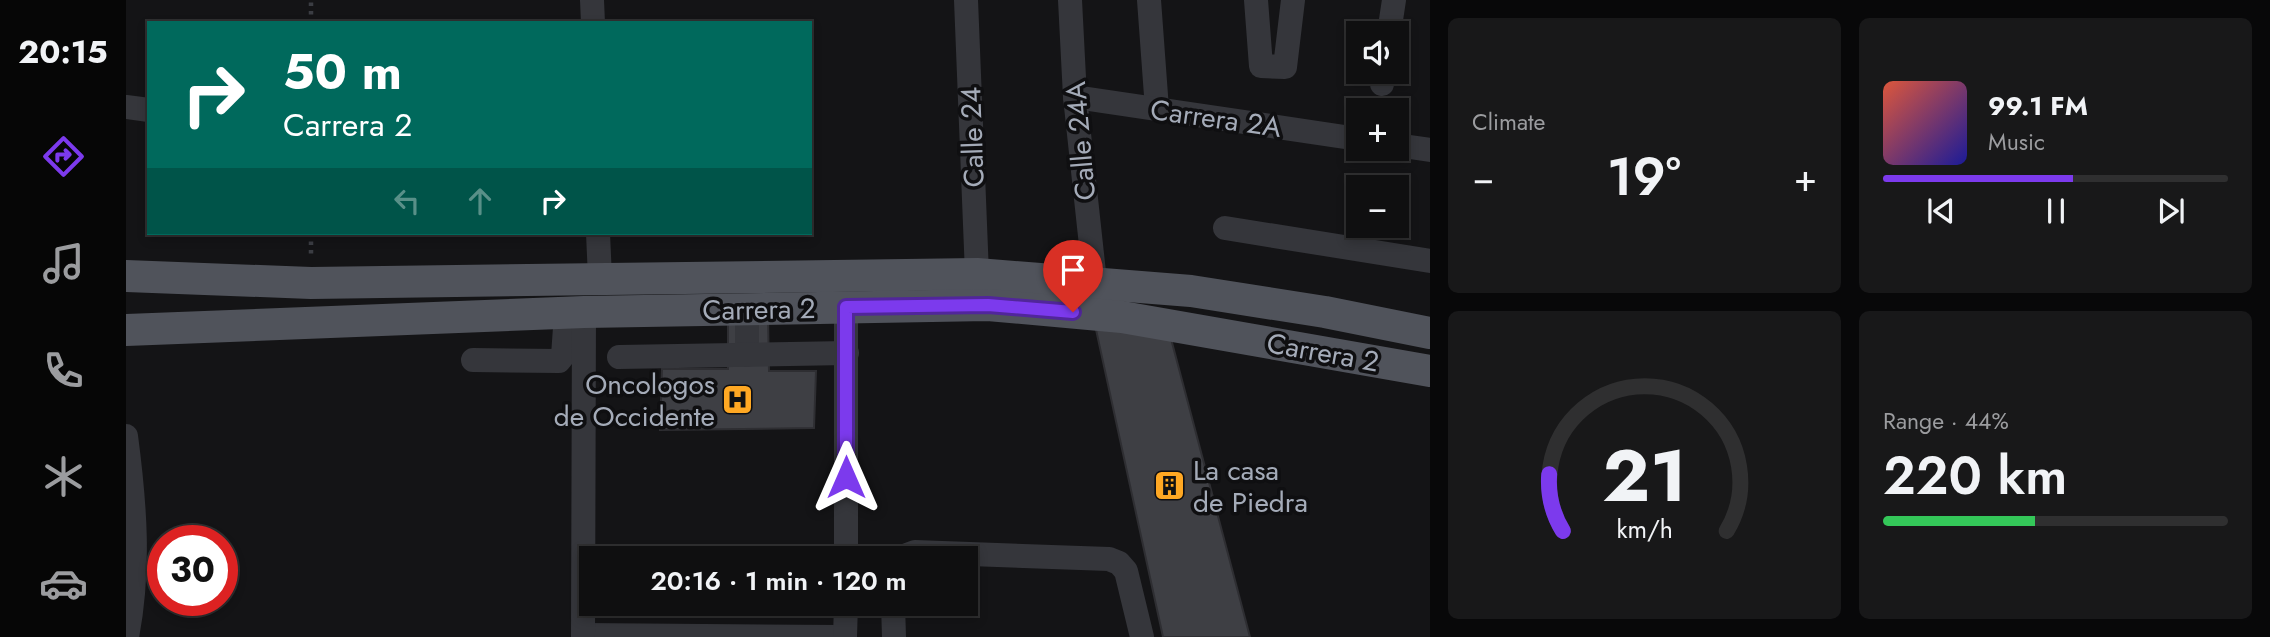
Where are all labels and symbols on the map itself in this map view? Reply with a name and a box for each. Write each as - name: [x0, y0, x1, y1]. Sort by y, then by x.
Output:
- street label: Calle 24A: [1055, 79, 1106, 202]
- street label: Calle 24: [950, 86, 995, 188]
- street label: Carrera 2A: [1148, 89, 1285, 148]
- pin: [1043, 240, 1103, 312]
- street label: Carrera 2: [702, 288, 816, 331]
- street label: Carrera 2: [1264, 322, 1382, 383]
- place label: Oncologos de Occidente: [554, 364, 715, 437]
- hospital icon: Oncologos de Occidente: [721, 383, 755, 417]
- position arrow: [809, 440, 883, 514]
- place label: La casa de Piedra: [1193, 450, 1308, 523]
- building icon: La casa de Piedra: [1153, 469, 1187, 503]
- speed limit sign: 30: [147, 525, 238, 616]

